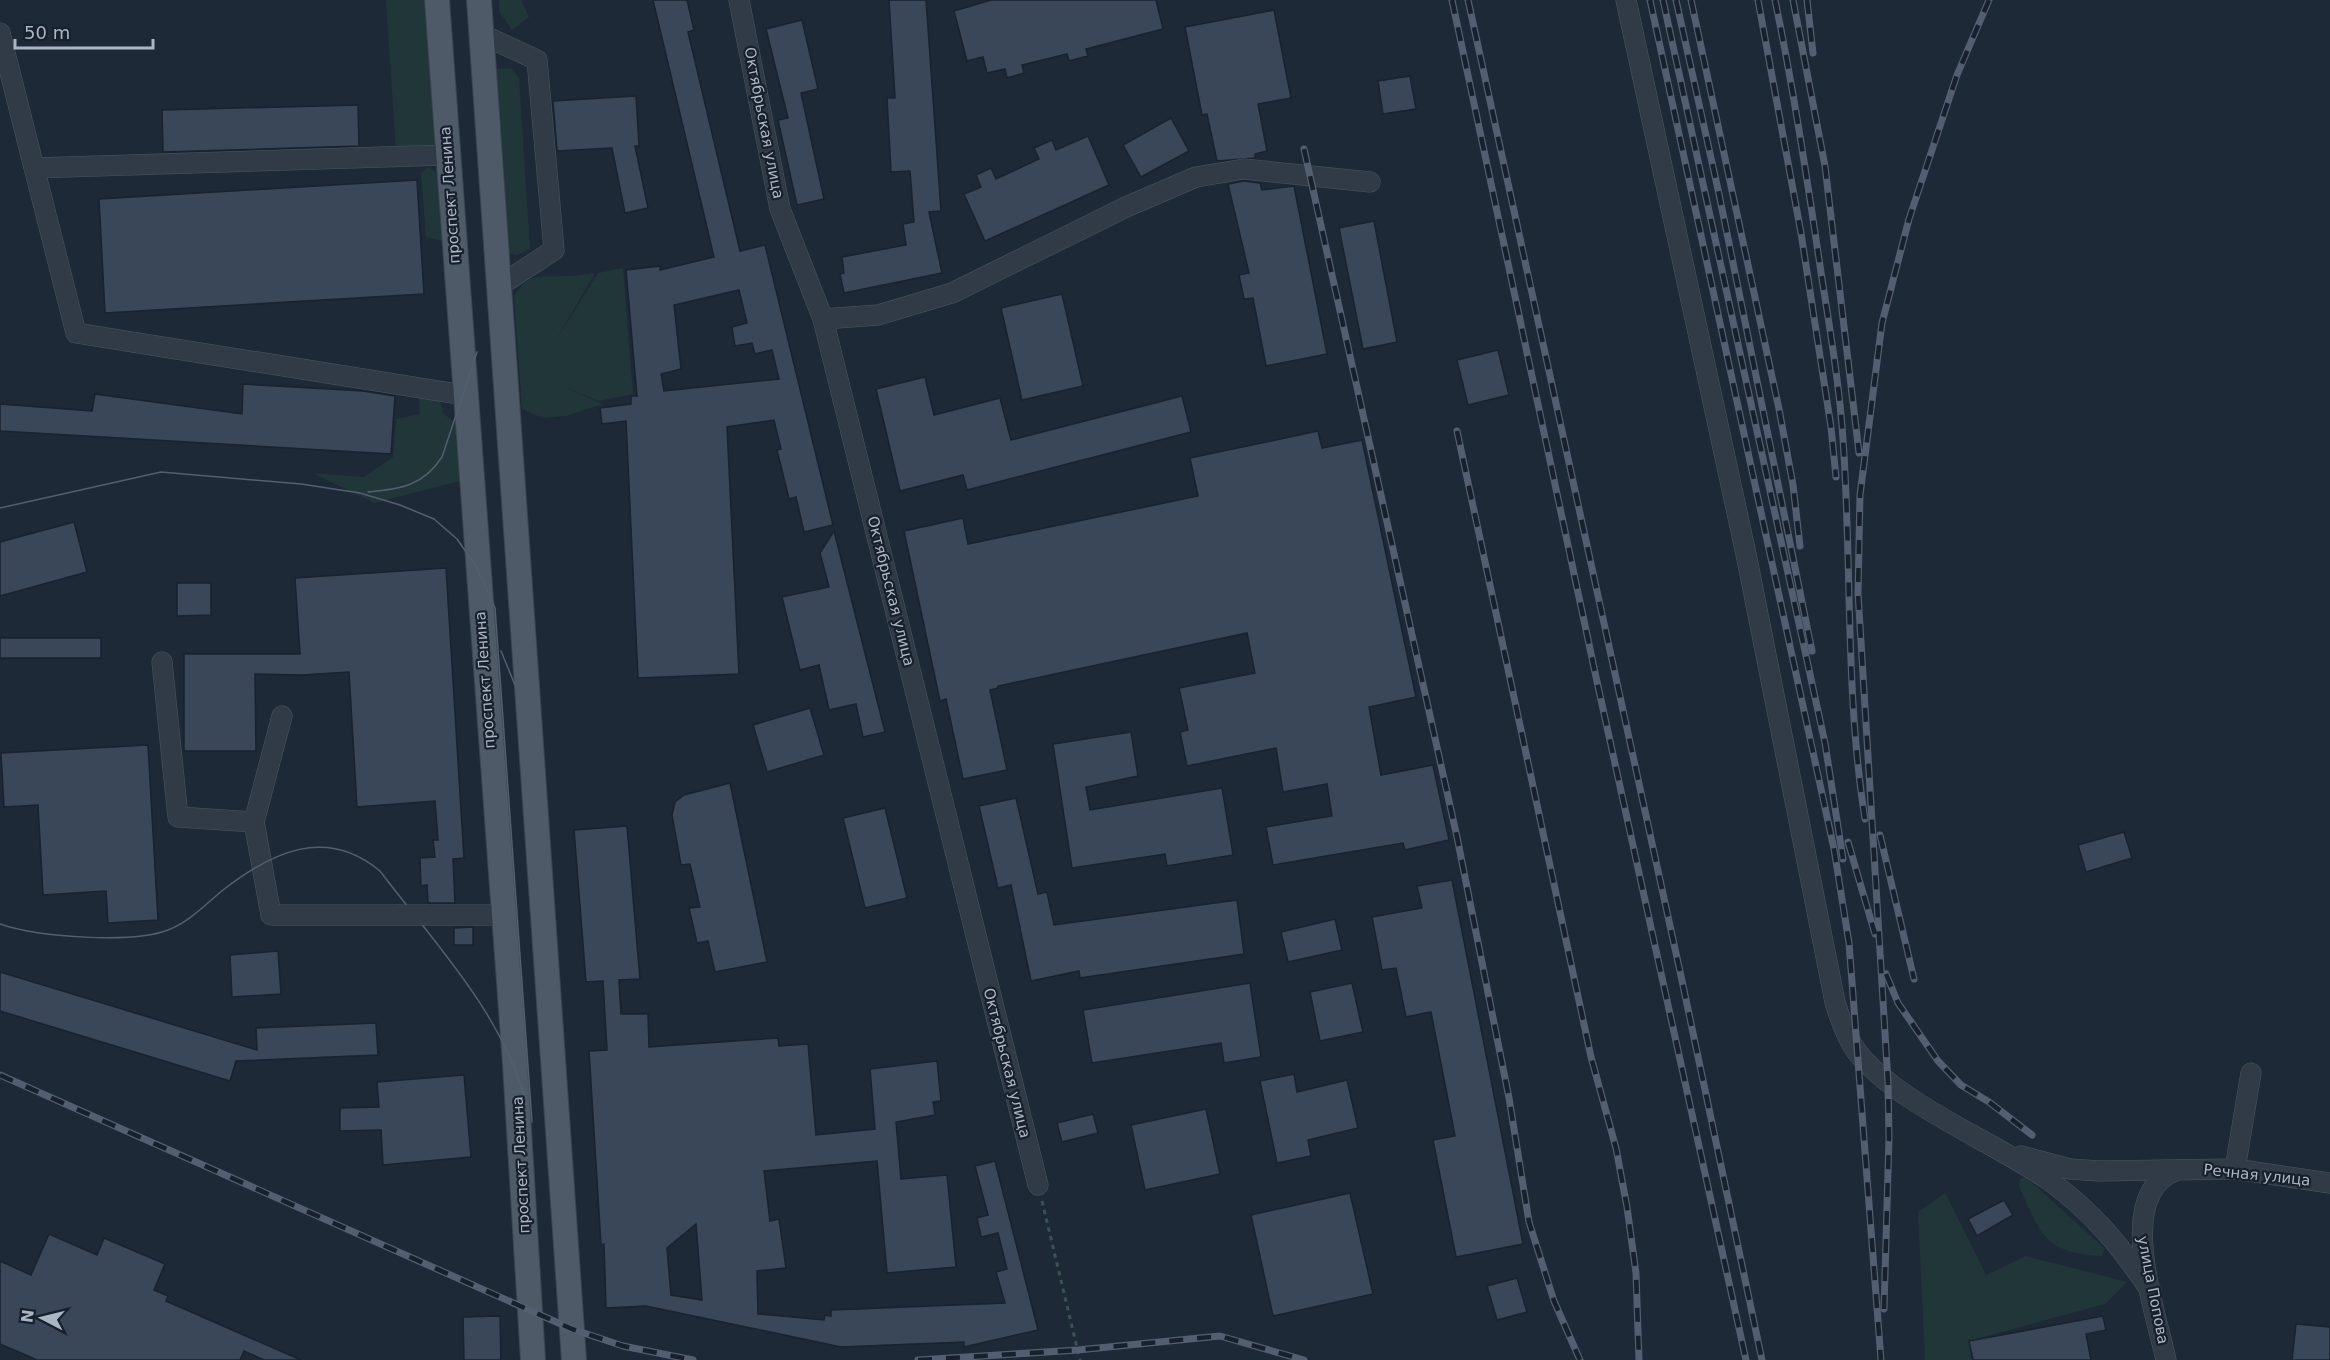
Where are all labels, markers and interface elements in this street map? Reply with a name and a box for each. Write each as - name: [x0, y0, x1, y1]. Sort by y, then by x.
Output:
- scale bar: [15, 12, 153, 50]
- text: 50 m: [24, 22, 70, 43]
- street label: Октябрьская улица: [740, 46, 788, 200]
- street label: проспект Ленина: [436, 126, 464, 264]
- street label: Октябрьская улица: [864, 514, 918, 668]
- street label: проспект Ленина: [471, 611, 499, 749]
- street label: Октябрьская улица: [980, 986, 1034, 1140]
- street label: проспект Ленина: [508, 1096, 534, 1234]
- street label: Речная улица: [2203, 1160, 2311, 1190]
- street label: улица Попова: [2134, 1234, 2172, 1346]
- north arrow: [12, 1288, 72, 1348]
- text: N: [17, 1308, 38, 1324]

